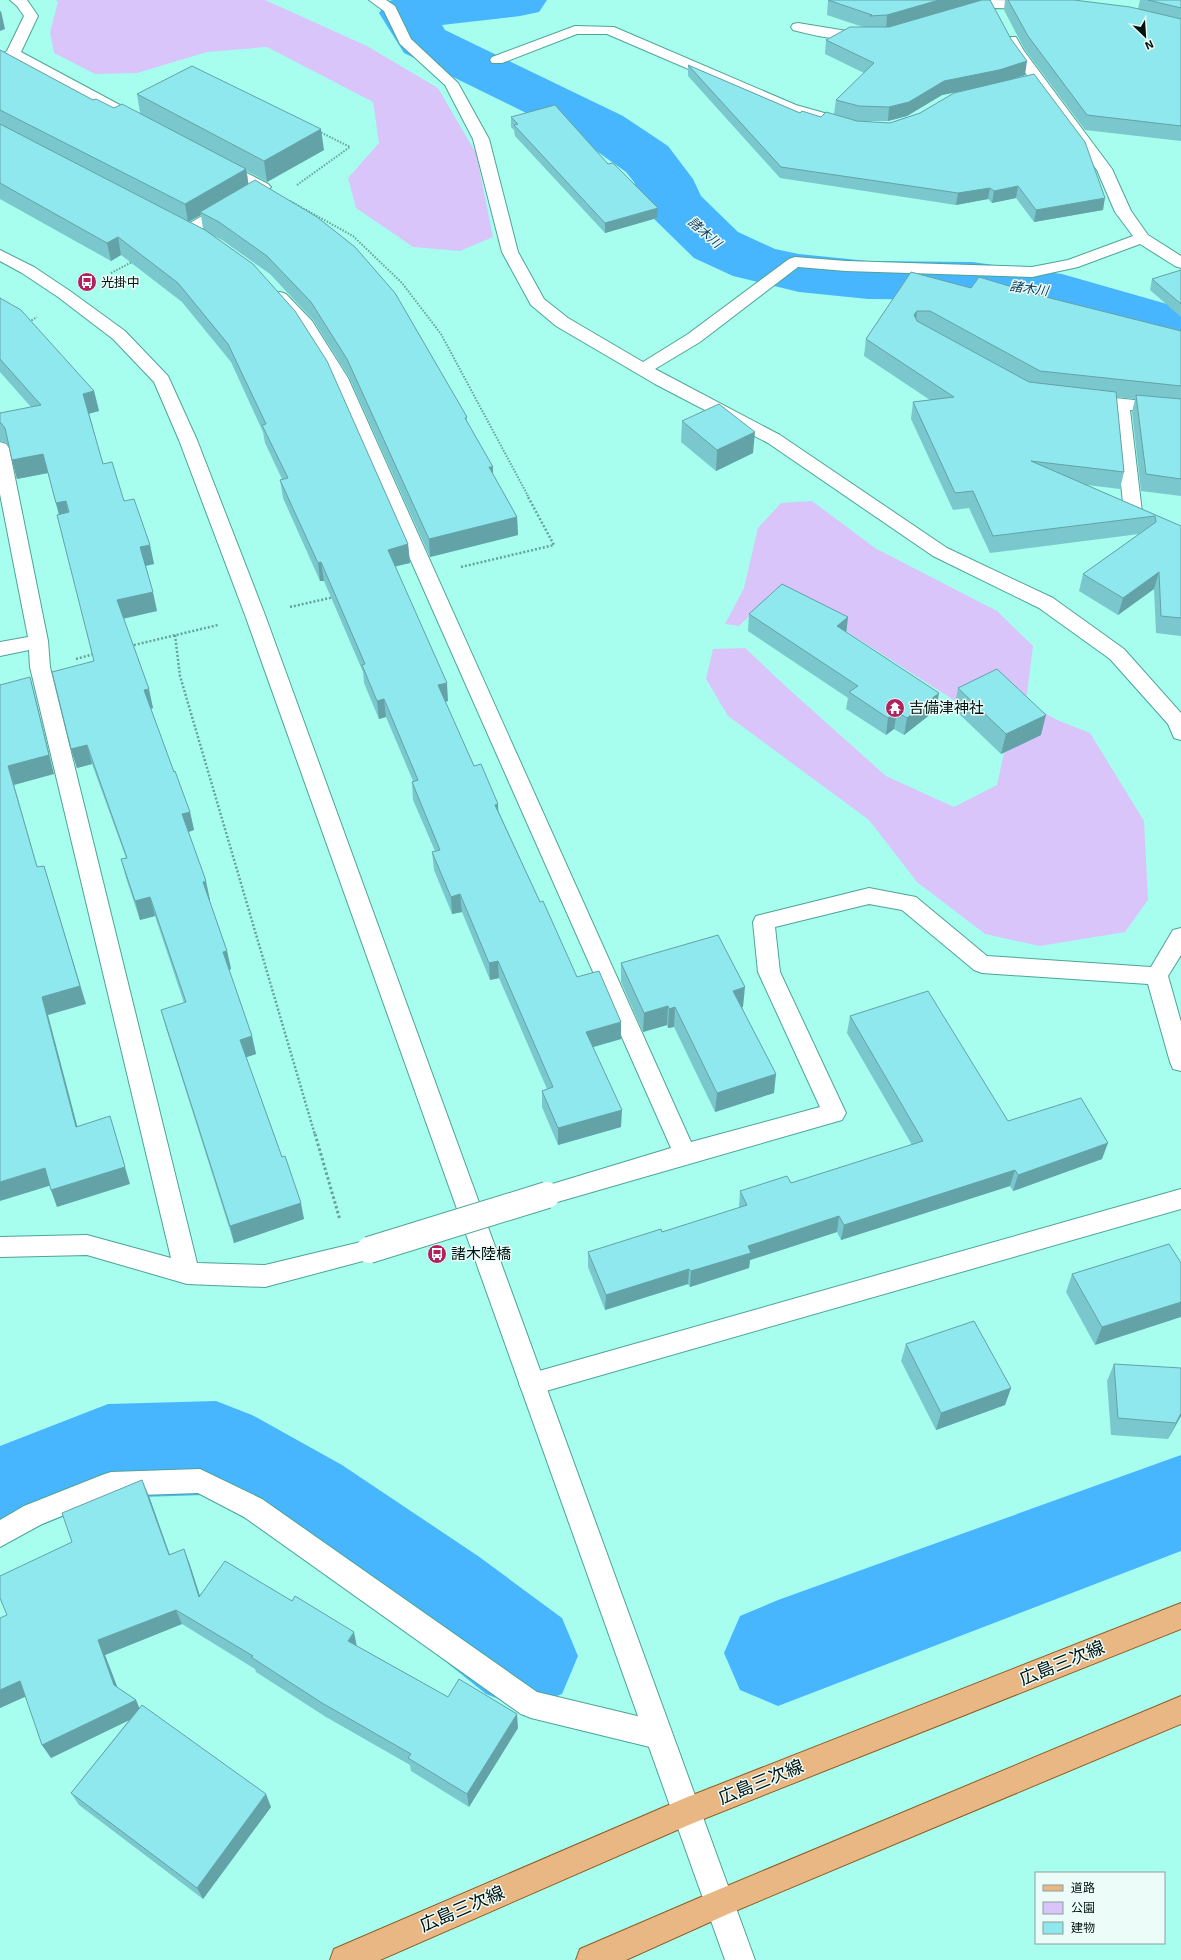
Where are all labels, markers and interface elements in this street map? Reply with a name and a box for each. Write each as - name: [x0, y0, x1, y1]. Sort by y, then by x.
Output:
- north arrow: [1125, 16, 1165, 56]
- text: N: [1143, 38, 1156, 53]
- water label: 諸木川: [685, 213, 726, 252]
- bus stop icon: 光掛中: [76, 271, 98, 293]
- place label: 光掛中: [101, 274, 140, 290]
- water label: 諸木川: [1009, 277, 1051, 299]
- temple icon: 吉備津神社: [884, 697, 906, 719]
- place label: 吉備津神社: [909, 698, 984, 716]
- bus stop icon: 諸木陸橋: [426, 1243, 448, 1265]
- place label: 諸木陸橋: [451, 1244, 511, 1262]
- street label: 広島三次線: [1016, 1635, 1107, 1689]
- street label: 広島三次線: [715, 1754, 806, 1808]
- legend: [1035, 1872, 1165, 1944]
- street label: 広島三次線: [416, 1880, 507, 1936]
- text: 道路: [1071, 1880, 1095, 1894]
- text: 公園: [1071, 1900, 1095, 1914]
- text: 建物: [1071, 1920, 1095, 1934]

